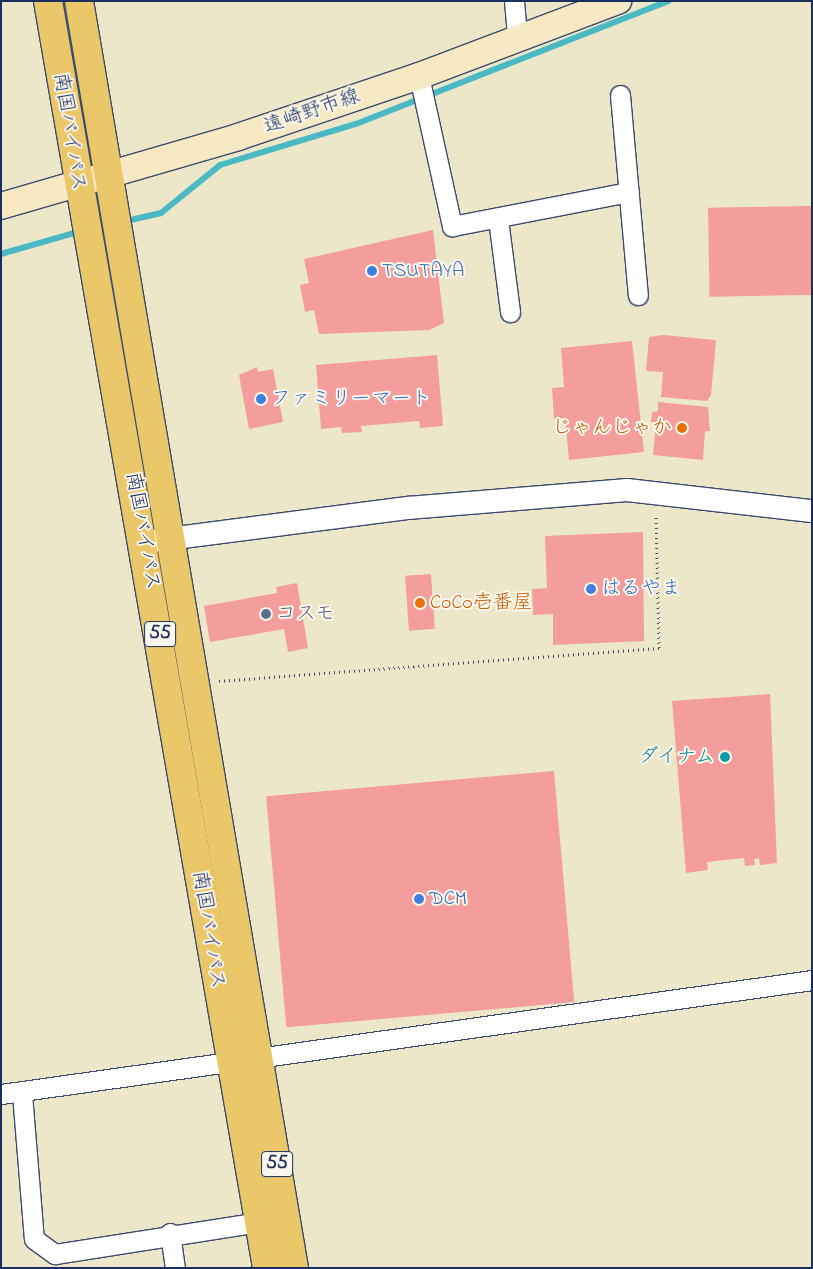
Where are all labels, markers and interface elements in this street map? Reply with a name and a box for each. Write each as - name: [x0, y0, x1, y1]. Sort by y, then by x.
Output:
- street label: 南国バイパス: [48, 71, 90, 193]
- street label: 遠崎野市線: [261, 84, 363, 140]
- place label: TSUTAYA: [382, 259, 464, 283]
- marker: TSUTAYA: [366, 265, 378, 277]
- place label: ファミリーマート: [271, 387, 431, 411]
- marker: ファミリーマート: [255, 393, 267, 405]
- place label: じゃんじゃか: [552, 416, 672, 440]
- marker: じゃんじゃか: [676, 422, 688, 434]
- street label: 南国バイパス: [120, 470, 164, 592]
- place label: はるやま: [601, 577, 681, 601]
- marker: はるやま: [585, 583, 597, 595]
- place label: CoCo壱番屋: [430, 591, 533, 615]
- marker: CoCo壱番屋: [414, 597, 426, 609]
- place label: コスモ: [276, 602, 336, 626]
- marker: コスモ: [260, 608, 272, 620]
- road number: 55: [144, 618, 176, 650]
- place label: ダイナム: [635, 745, 715, 769]
- marker: ダイナム: [719, 751, 731, 763]
- street label: 南国バイパス: [187, 869, 229, 991]
- place label: DCM: [429, 887, 467, 911]
- marker: DCM: [413, 893, 425, 905]
- road number: 55: [261, 1148, 293, 1180]

